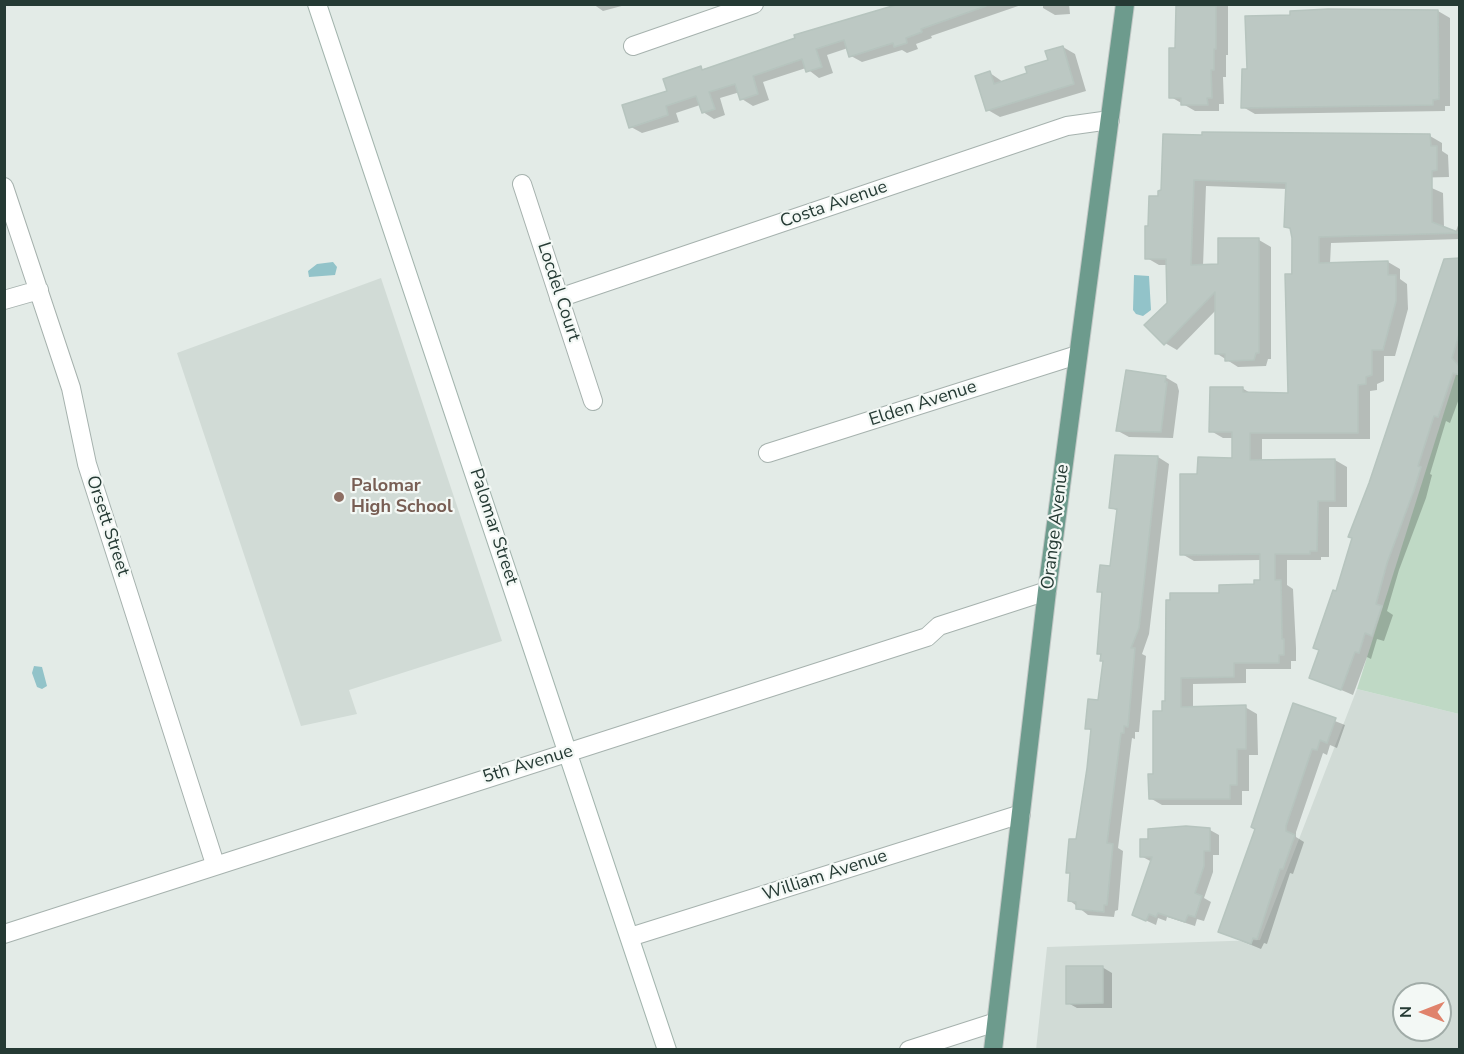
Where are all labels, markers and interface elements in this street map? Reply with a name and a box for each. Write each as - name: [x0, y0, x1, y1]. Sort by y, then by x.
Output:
- street label: Costa Avenue: [778, 177, 890, 233]
- street label: Locdel Court: [532, 240, 584, 344]
- street label: Elden Avenue: [866, 376, 980, 432]
- street label: Orange Avenue: [1038, 463, 1074, 591]
- street label: Palomar Street: [464, 466, 522, 588]
- street label: Orsett Street: [81, 473, 133, 579]
- place label: Palomar High School: [351, 476, 453, 518]
- marker: Palomar High School: [332, 490, 346, 504]
- street label: 5th Avenue: [480, 741, 576, 789]
- street label: William Avenue: [760, 846, 890, 906]
- north arrow: [1392, 982, 1452, 1042]
- text: N: [1395, 1006, 1417, 1018]

